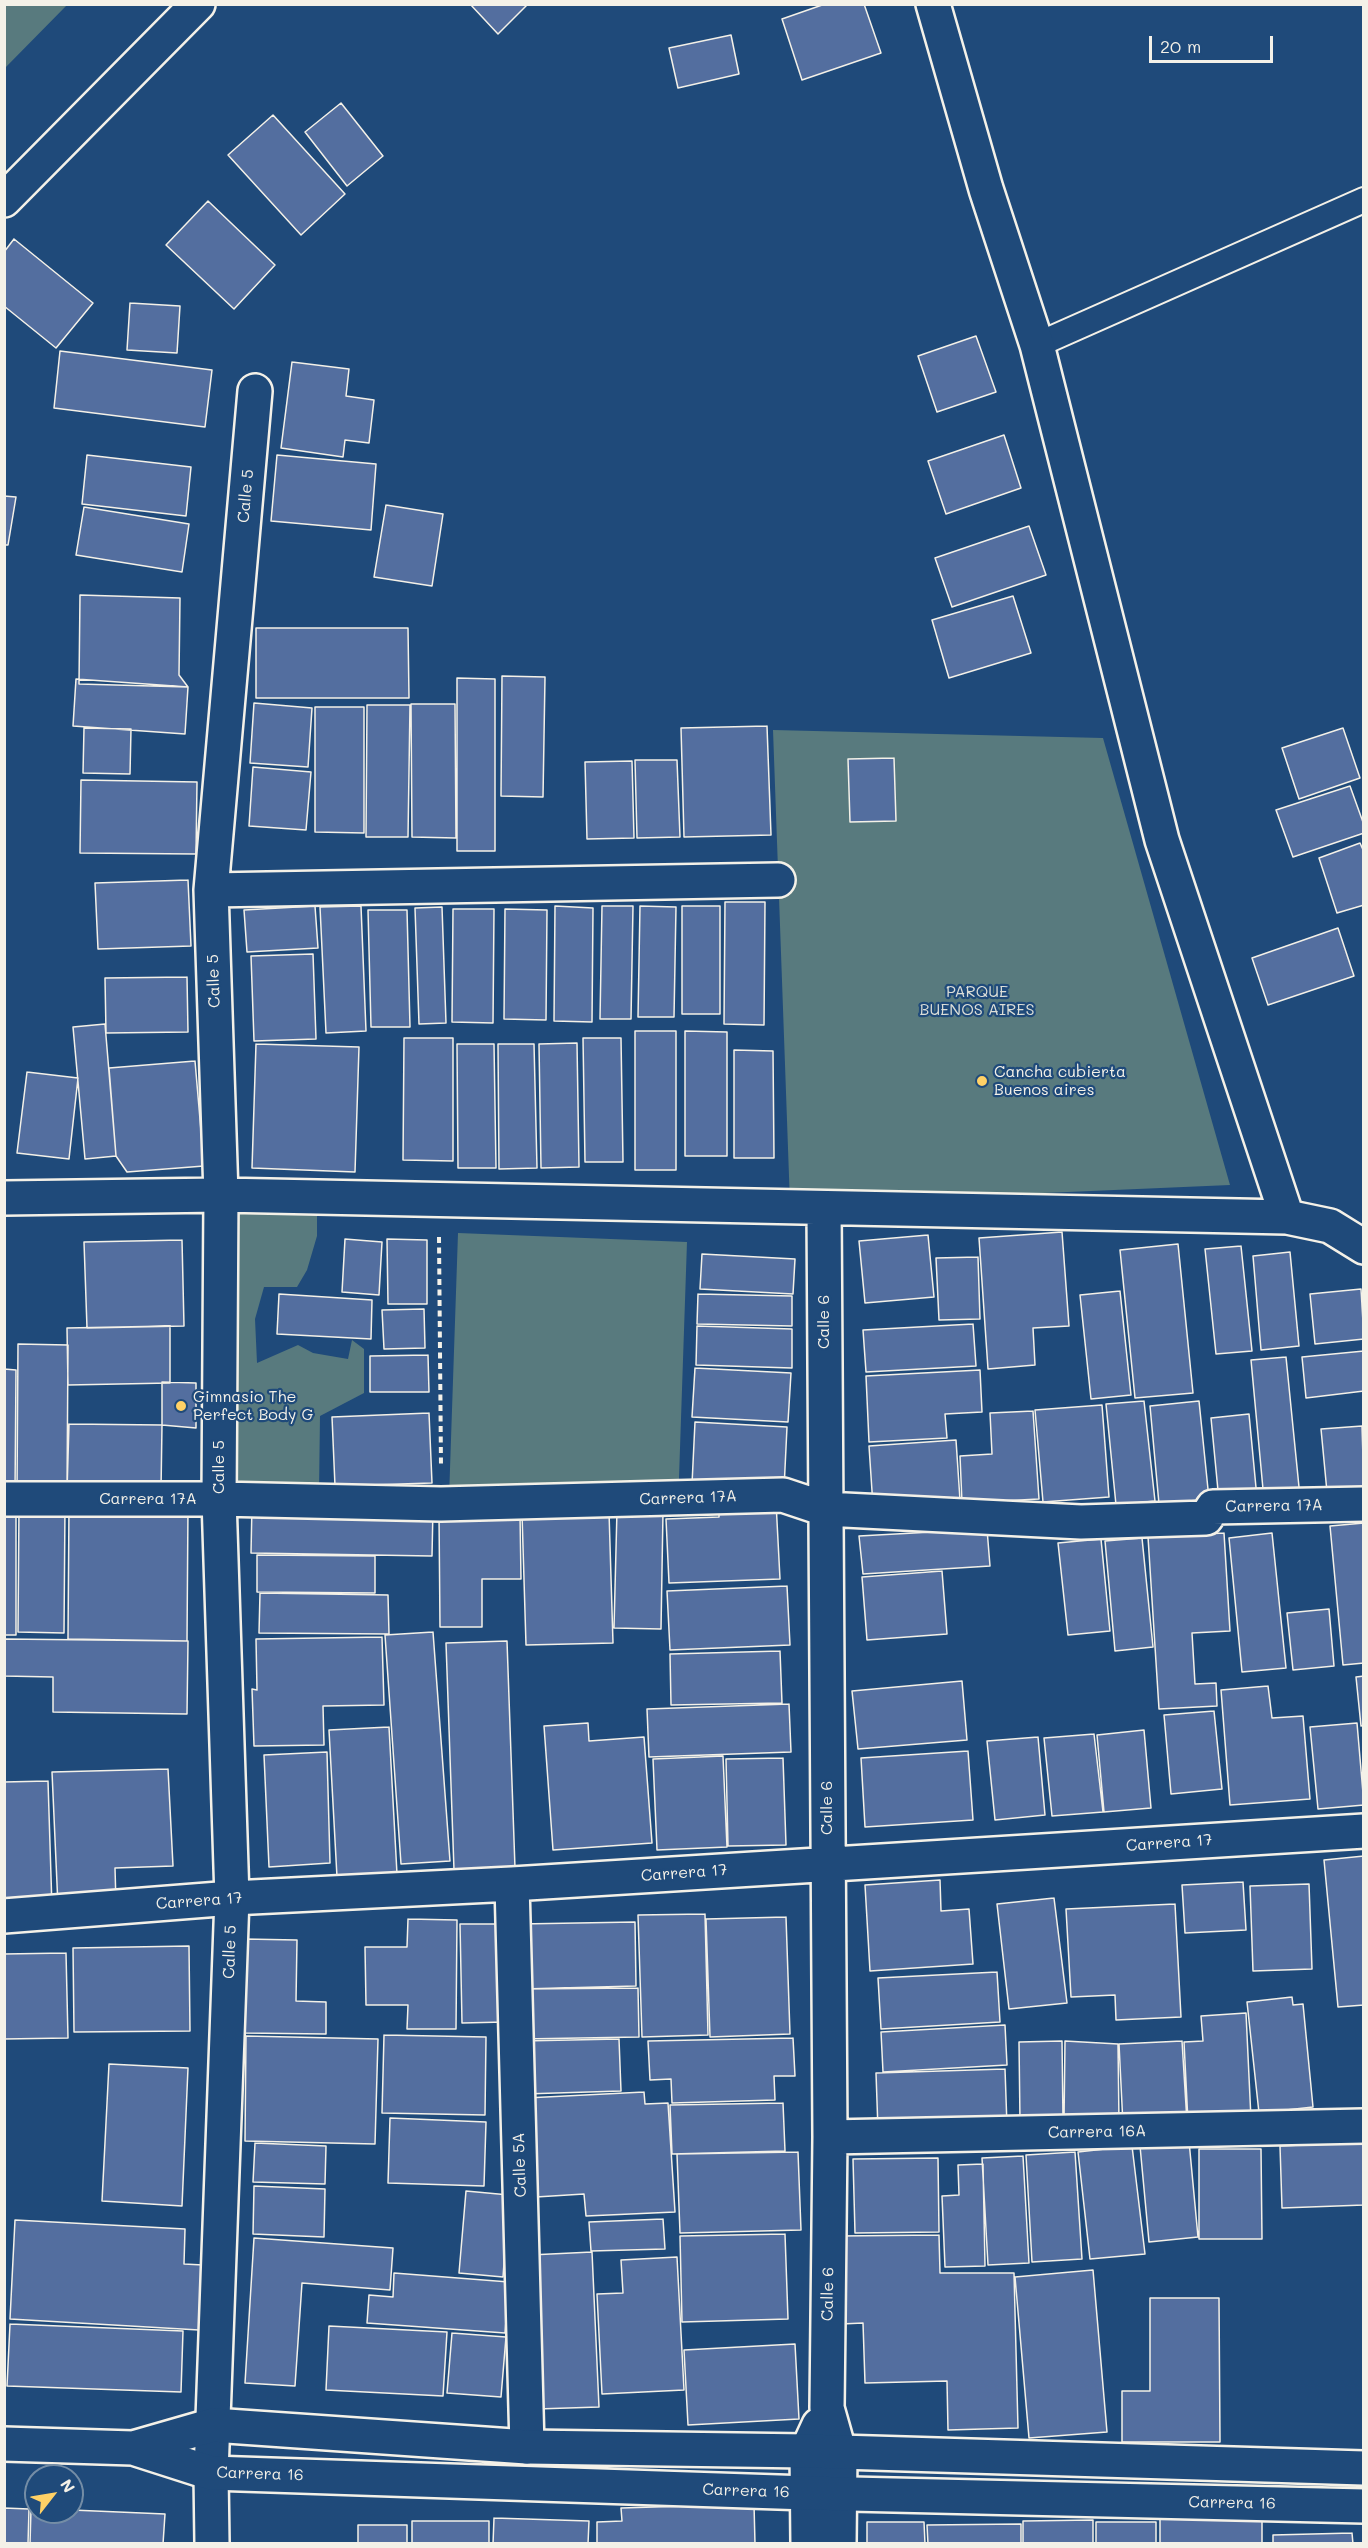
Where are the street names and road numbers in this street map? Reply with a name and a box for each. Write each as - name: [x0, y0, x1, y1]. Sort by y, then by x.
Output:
- street label: Calle 5: [234, 468, 258, 524]
- street label: Calle 5: [203, 954, 225, 1008]
- street label: Calle 6: [814, 1295, 834, 1349]
- street label: Calle 5: [209, 1440, 229, 1494]
- street label: Carrera 17A: [639, 1487, 737, 1509]
- street label: Carrera 17A: [99, 1489, 197, 1509]
- street label: Carrera 17A: [1225, 1496, 1323, 1516]
- street label: Calle 6: [817, 1781, 837, 1835]
- street label: Carrera 17: [1125, 1830, 1213, 1856]
- street label: Carrera 17: [640, 1860, 728, 1886]
- street label: Carrera 17: [155, 1888, 243, 1914]
- street label: Calle 5: [219, 1925, 241, 1979]
- street label: Carrera 16A: [1048, 2122, 1146, 2142]
- street label: Calle 5A: [509, 2132, 531, 2198]
- street label: Calle 6: [818, 2267, 838, 2321]
- street label: Carrera 16: [216, 2463, 304, 2485]
- street label: Carrera 16: [702, 2480, 790, 2502]
- street label: Carrera 16: [1188, 2493, 1276, 2513]

